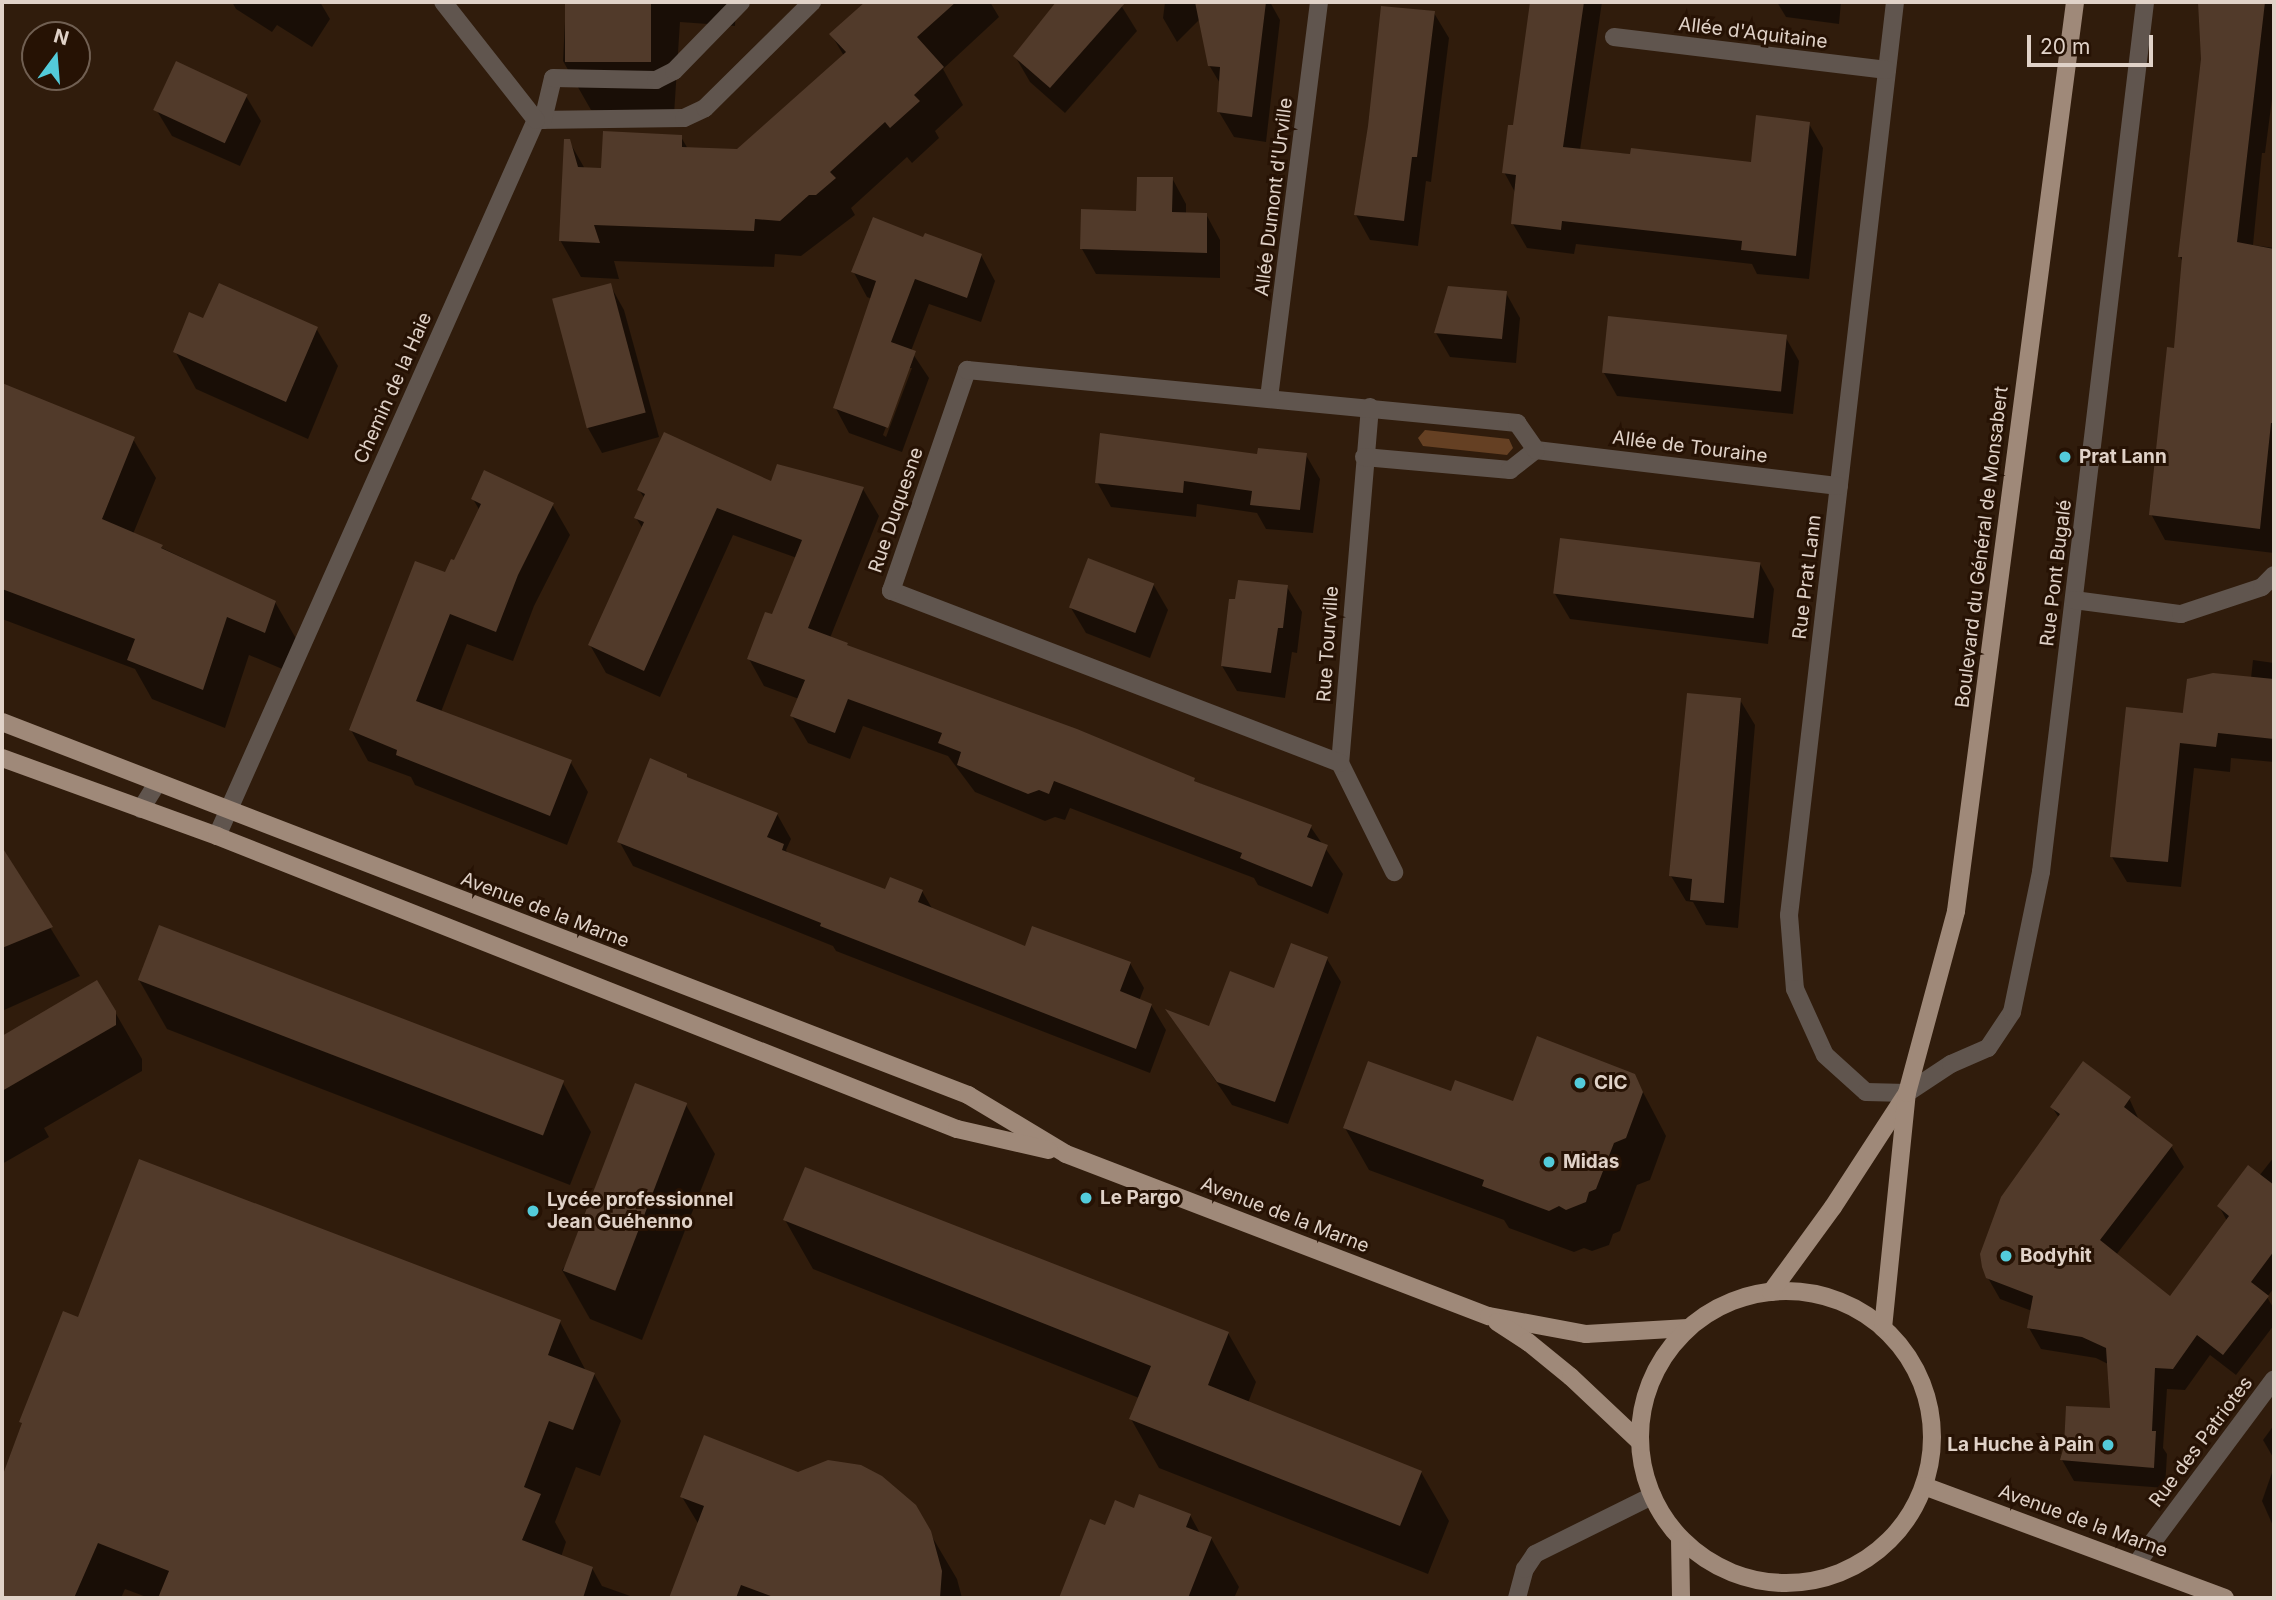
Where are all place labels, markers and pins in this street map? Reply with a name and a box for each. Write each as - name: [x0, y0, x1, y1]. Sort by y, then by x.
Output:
- place label: Prat Lann: [2079, 446, 2167, 468]
- marker: Prat Lann: [2057, 449, 2073, 465]
- place label: CIC: [1594, 1072, 1627, 1094]
- marker: CIC: [1572, 1075, 1588, 1091]
- place label: Midas: [1563, 1151, 1619, 1173]
- marker: Midas: [1541, 1154, 1557, 1170]
- place label: Le Pargo: [1100, 1187, 1181, 1209]
- place label: Lycée professionnel Jean Guéhenno: [547, 1189, 733, 1233]
- marker: Le Pargo: [1078, 1190, 1094, 1206]
- marker: Lycée professionnel Jean Guéhenno: [525, 1203, 541, 1219]
- place label: Bodyhit: [2020, 1245, 2092, 1267]
- marker: Bodyhit: [1998, 1248, 2014, 1264]
- place label: La Huche à Pain: [1947, 1434, 2094, 1456]
- marker: La Huche à Pain: [2100, 1437, 2116, 1453]

